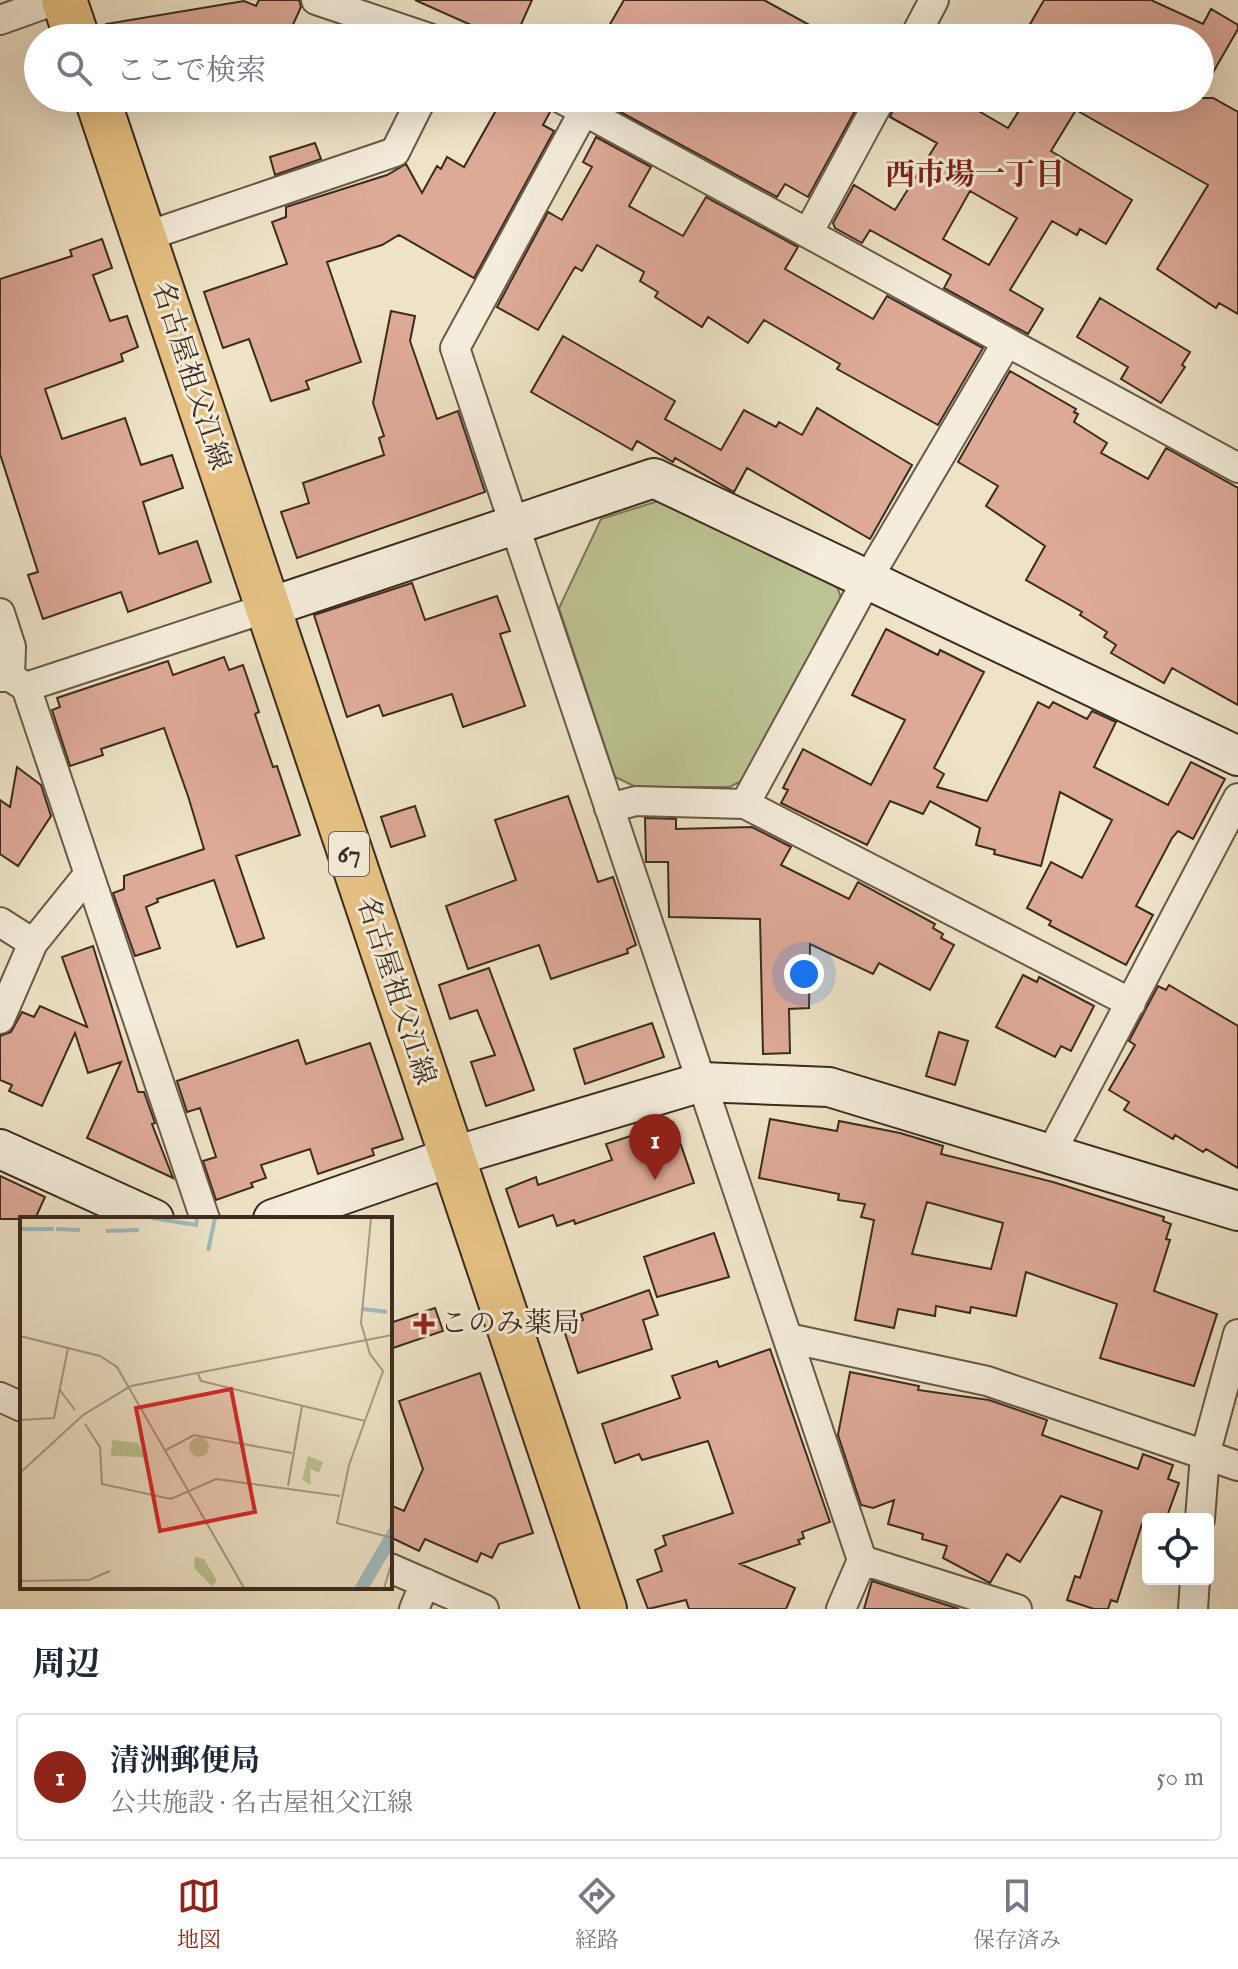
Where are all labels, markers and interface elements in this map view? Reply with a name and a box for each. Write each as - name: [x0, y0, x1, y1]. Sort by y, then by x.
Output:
- search box: [24, 24, 1214, 112]
- icon: search: [52, 46, 96, 90]
- text: ここで検索: [116, 53, 266, 91]
- district label: 西市場一丁目: [885, 157, 1065, 195]
- street label: 名古屋祖父江線: [143, 277, 237, 475]
- road number: 67: [329, 832, 369, 876]
- street label: 名古屋祖父江線: [348, 892, 442, 1090]
- your location: [784, 954, 824, 994]
- pin: 1: [629, 1114, 681, 1180]
- inset map: [20, 1217, 392, 1589]
- place label: このみ薬局: [440, 1307, 580, 1342]
- marker: このみ薬局: [415, 1315, 433, 1333]
- map controls: [1142, 1513, 1214, 1585]
- button: locate: [1142, 1513, 1214, 1585]
- text: 周辺: [32, 1644, 100, 1687]
- text: 清洲郵便局: [110, 1743, 260, 1781]
- text: 1: [55, 1761, 65, 1794]
- text: 50 m: [1156, 1761, 1204, 1794]
- text: 公共施設 · 名古屋祖父江線: [110, 1787, 413, 1820]
- tab: 地図: [177, 1874, 221, 1955]
- tab: 経路: [575, 1874, 619, 1955]
- tab: 保存済み: [973, 1874, 1061, 1955]

